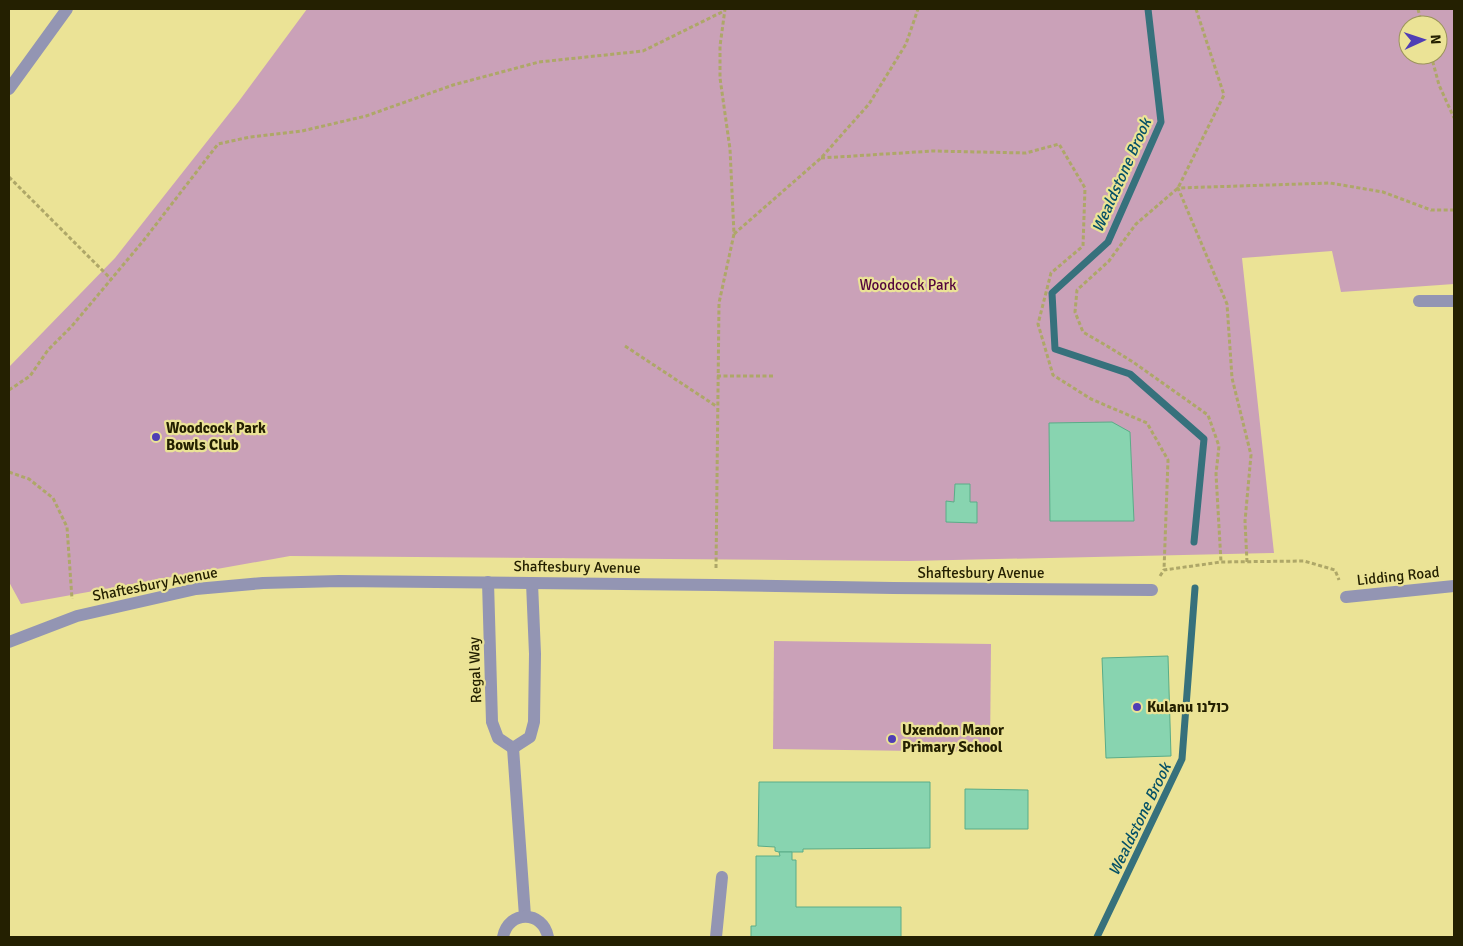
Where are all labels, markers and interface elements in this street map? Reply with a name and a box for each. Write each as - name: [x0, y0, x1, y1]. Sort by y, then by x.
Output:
- north arrow: [1398, 15, 1448, 65]
- text: N: [1427, 34, 1444, 45]
- water label: Wealdstone Brook: [1088, 113, 1157, 236]
- park label: Woodcock Park: [859, 276, 957, 294]
- place label: Woodcock Park Bowls Club: [166, 419, 266, 454]
- marker: Woodcock Park Bowls Club: [150, 431, 162, 443]
- street label: Shaftesbury Avenue: [513, 557, 641, 577]
- street label: Shaftesbury Avenue: [91, 563, 219, 605]
- street label: Lidding Road: [1356, 563, 1440, 589]
- street label: Shaftesbury Avenue: [917, 564, 1045, 582]
- street label: Regal Way: [465, 637, 485, 703]
- place label: Kulanu כולנו: [1147, 698, 1229, 716]
- marker: Kulanu כולנו: [1131, 701, 1143, 713]
- place label: Uxendon Manor Primary School: [902, 721, 1004, 756]
- marker: Uxendon Manor Primary School: [886, 733, 898, 745]
- water label: Wealdstone Brook: [1104, 758, 1177, 879]

